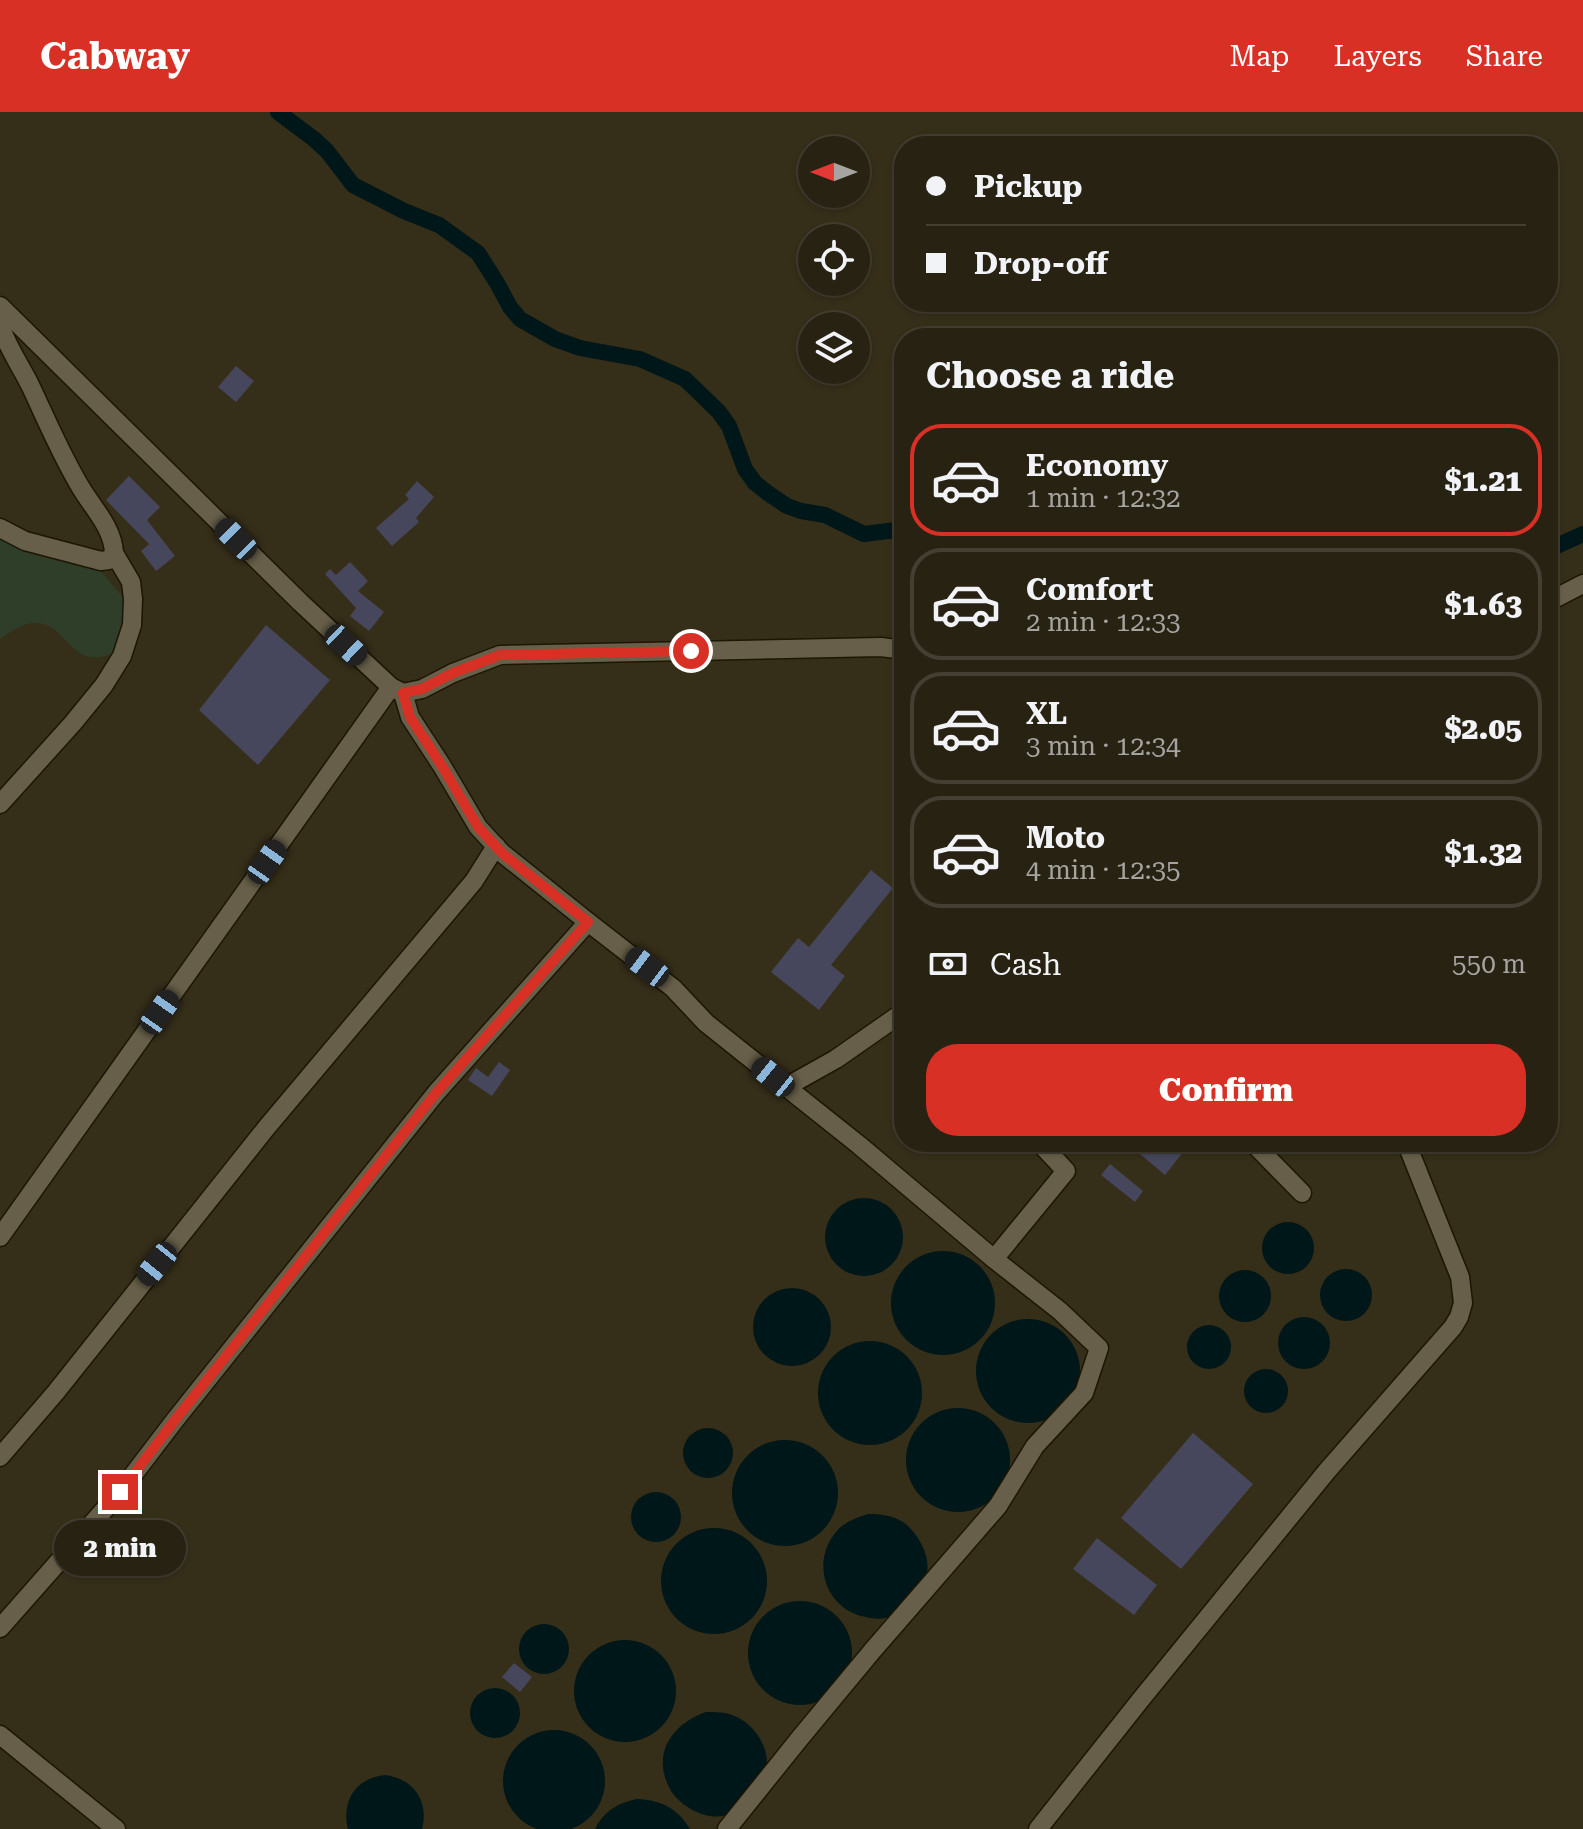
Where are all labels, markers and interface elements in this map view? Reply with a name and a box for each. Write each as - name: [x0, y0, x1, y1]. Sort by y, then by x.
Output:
- text: Cabway: [40, 34, 190, 78]
- text: Map: [1230, 40, 1289, 73]
- text: Layers: [1333, 40, 1422, 73]
- text: Share: [1466, 40, 1543, 73]
- north arrow: [798, 136, 870, 208]
- map controls: [798, 136, 870, 384]
- text: Pickup: [974, 169, 1082, 204]
- button: locate: [798, 224, 870, 296]
- text: Drop-off: [974, 246, 1108, 281]
- button: layers: [798, 312, 870, 384]
- text: Choose a ride: [926, 355, 1174, 397]
- icon: car: [930, 444, 1002, 516]
- text: Economy: [1026, 448, 1168, 483]
- text: $1.21: [1445, 463, 1522, 498]
- text: 1 min · 12:32: [1026, 483, 1181, 513]
- car: [211, 514, 261, 564]
- icon: car: [930, 568, 1002, 640]
- text: Comfort: [1026, 572, 1153, 607]
- text: $1.63: [1445, 587, 1522, 622]
- text: 2 min · 12:33: [1026, 607, 1181, 637]
- car: [320, 620, 372, 670]
- route start: [673, 633, 709, 669]
- icon: car: [930, 692, 1002, 764]
- text: XL: [1026, 696, 1067, 731]
- text: $2.05: [1445, 711, 1522, 746]
- text: 3 min · 12:34: [1026, 731, 1181, 761]
- icon: car: [930, 816, 1002, 888]
- text: Moto: [1026, 820, 1105, 855]
- car: [243, 835, 291, 889]
- text: $1.32: [1445, 835, 1522, 870]
- text: 4 min · 12:35: [1026, 855, 1181, 885]
- icon: cash: [926, 942, 970, 986]
- car: [621, 943, 673, 991]
- text: Cash: [990, 947, 1061, 982]
- text: 550 m: [1452, 949, 1526, 979]
- car: [136, 985, 184, 1039]
- button: Confirm: [926, 1044, 1526, 1136]
- car: [747, 1053, 799, 1101]
- car: [133, 1238, 181, 1290]
- route end: [102, 1474, 138, 1510]
- callout: 2 min: [54, 1520, 186, 1576]
- text: 2 min: [83, 1533, 157, 1563]

